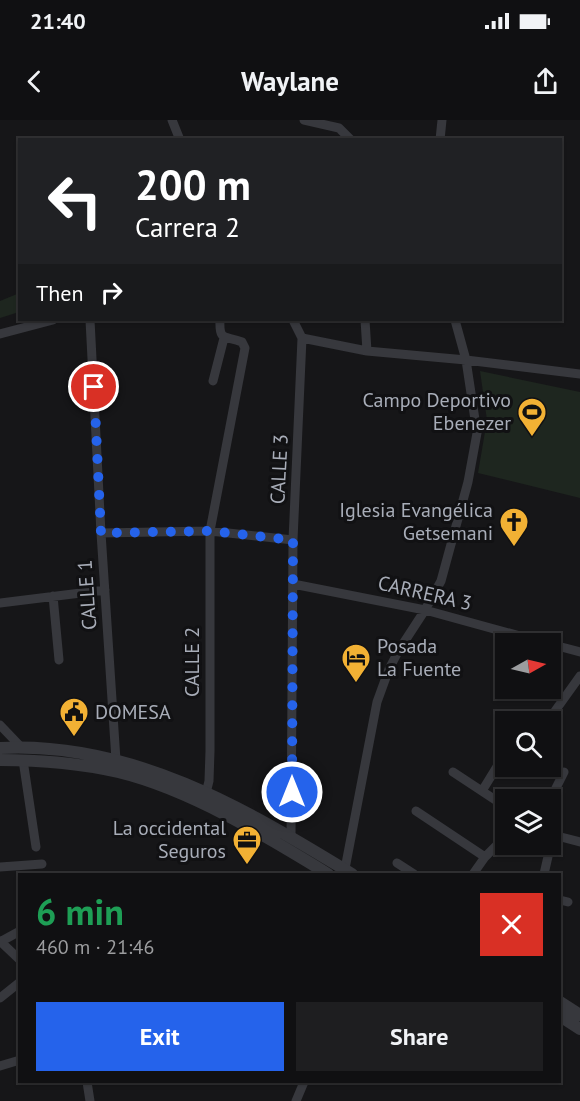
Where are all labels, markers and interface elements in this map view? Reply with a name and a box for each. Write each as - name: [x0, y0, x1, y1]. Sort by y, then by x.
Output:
- text: 21:40: [30, 7, 86, 35]
- text: Waylane: [241, 64, 339, 98]
- icon: back: [18, 65, 51, 98]
- icon: share: [529, 65, 562, 98]
- text: 200 m: [135, 157, 251, 212]
- icon: left: [36, 162, 114, 240]
- text: Carrera 2: [135, 210, 240, 244]
- icon: right: [95, 276, 128, 309]
- text: Then: [36, 279, 83, 307]
- pin: [68, 361, 119, 412]
- icon: arrive: [77, 370, 110, 403]
- place label: Campo Deportivo Ebenezer: [362, 387, 511, 436]
- sports icon: Campo Deportivo Ebenezer: [516, 396, 548, 438]
- street label: CALLE 3: [264, 433, 294, 505]
- place label: Iglesia Evangélica Getsemani: [339, 497, 493, 546]
- church icon: Iglesia Evangélica Getsemani: [498, 506, 530, 548]
- street label: CALLE 1: [72, 559, 102, 631]
- street label: CARRERA 3: [376, 570, 474, 616]
- street label: CALLE 2: [179, 627, 205, 697]
- place label: Posada La Fuente: [377, 633, 461, 682]
- north arrow: [495, 633, 561, 699]
- map controls: [495, 633, 561, 855]
- hotel icon: Posada La Fuente: [340, 642, 372, 684]
- public building icon: DOMESA: [58, 696, 90, 738]
- place label: DOMESA: [95, 699, 171, 725]
- button: search: [495, 711, 561, 777]
- position arrow: [260, 760, 324, 824]
- button: layers: [495, 789, 561, 855]
- place label: La occidental Seguros: [113, 815, 226, 864]
- office icon: La occidental Seguros: [231, 824, 263, 866]
- text: 6 min: [36, 888, 124, 935]
- button: close: [480, 893, 543, 956]
- text: 460 m · 21:46: [36, 934, 154, 960]
- button: Exit: [36, 1002, 284, 1071]
- button: Share: [296, 1002, 543, 1071]

